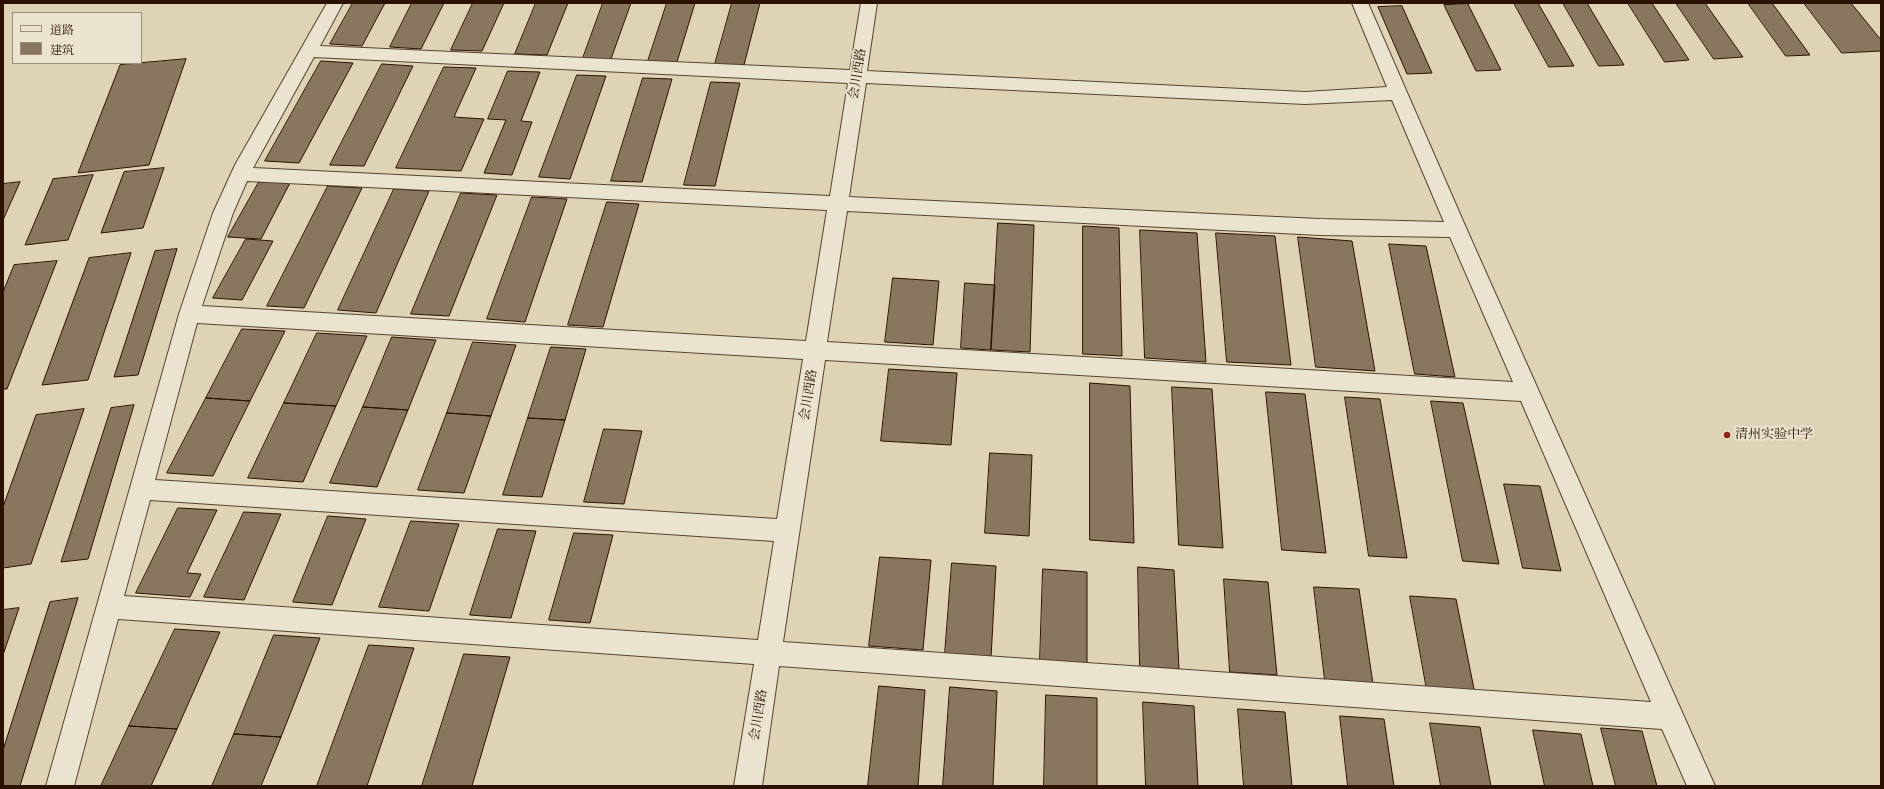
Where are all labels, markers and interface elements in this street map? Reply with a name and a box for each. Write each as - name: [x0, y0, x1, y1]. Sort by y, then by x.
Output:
- legend: [12, 12, 142, 64]
- text: 道路: [50, 23, 74, 37]
- text: 建筑: [50, 43, 74, 57]
- street label: 会川西路: [846, 47, 870, 101]
- street label: 会川西路: [797, 368, 821, 422]
- place label: 清州实验中学: [1735, 427, 1813, 443]
- marker: 清州实验中学: [1722, 430, 1732, 440]
- street label: 会川西路: [747, 688, 771, 742]

